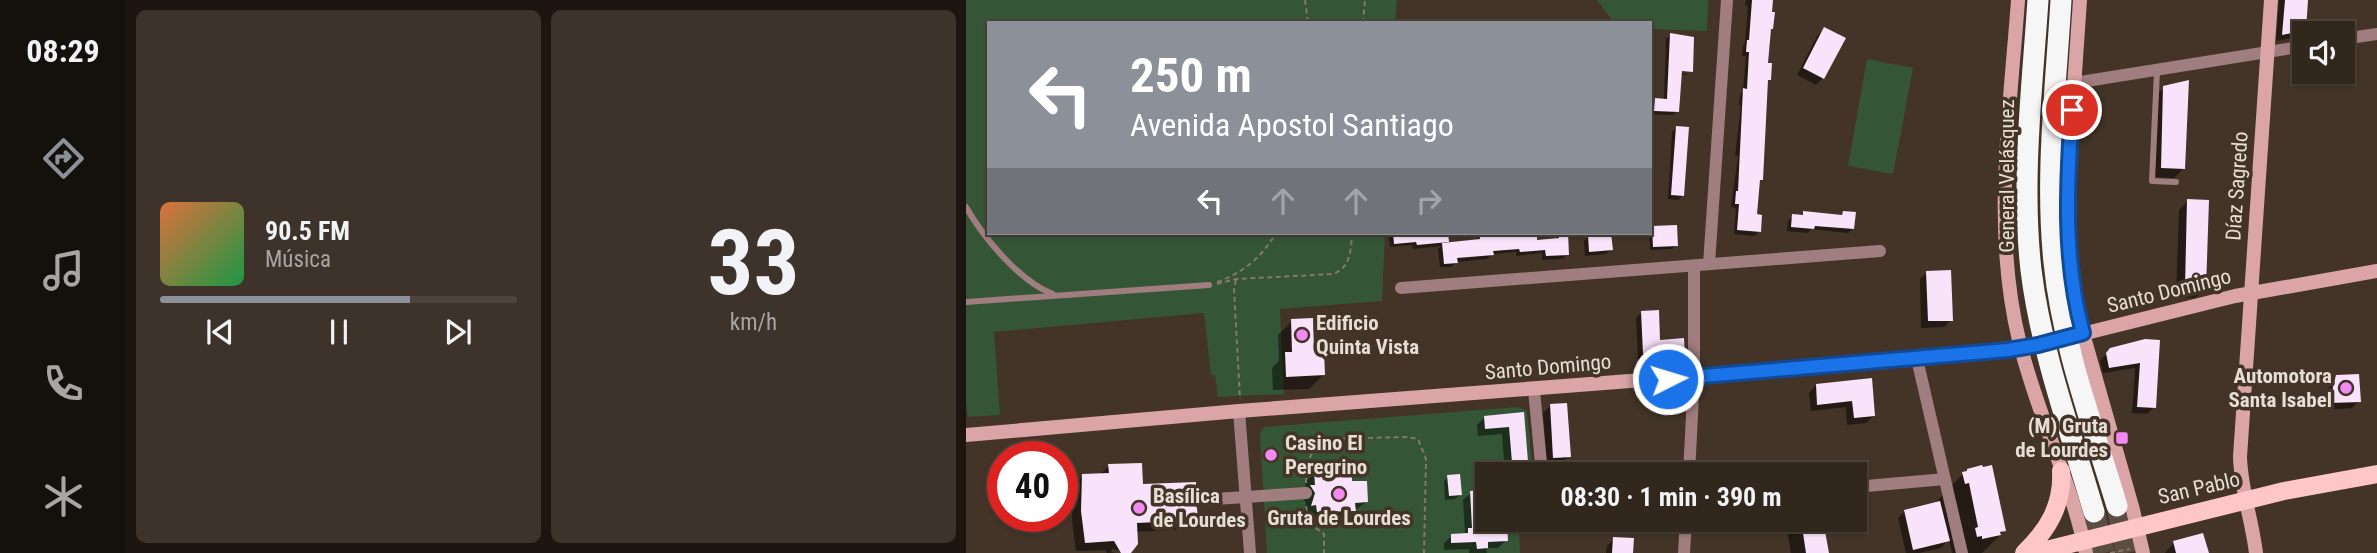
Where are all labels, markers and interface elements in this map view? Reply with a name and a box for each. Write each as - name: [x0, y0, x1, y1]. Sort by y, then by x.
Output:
- map controls: [2292, 21, 2355, 84]
- button: sound: [2292, 21, 2355, 84]
- text: 08:29: [26, 32, 100, 70]
- text: 250 m: [1130, 47, 1252, 104]
- icon: left: [1015, 49, 1106, 140]
- pin: [2042, 80, 2102, 140]
- icon: arrive: [2053, 91, 2091, 129]
- street label: General Velásquez: [1995, 99, 2019, 253]
- text: Avenida Apostol Santiago: [1130, 106, 1454, 144]
- street label: Díaz Sagredo: [2221, 131, 2253, 241]
- icon: directions: [39, 134, 88, 183]
- icon: left: [1191, 182, 1229, 220]
- icon: ahead: [1264, 182, 1302, 220]
- icon: ahead: [1337, 182, 1375, 220]
- icon: right: [1410, 182, 1448, 220]
- text: 33: [708, 210, 799, 316]
- text: 90.5 FM: [265, 216, 350, 246]
- icon: music: [39, 246, 88, 295]
- text: Música: [265, 246, 331, 273]
- street label: Santo Domingo: [2105, 264, 2233, 318]
- text: km/h: [730, 309, 777, 336]
- place label: Edificio Quinta Vista: [1316, 311, 1419, 359]
- icon: previous: [201, 313, 239, 351]
- icon: pause: [320, 313, 358, 351]
- icon: next: [439, 313, 477, 351]
- marker: Edificio Quinta Vista: [1294, 327, 1310, 343]
- position arrow: [1631, 342, 1705, 416]
- street label: Santo Domingo: [1484, 350, 1612, 384]
- icon: phone: [39, 359, 88, 408]
- place label: Automotora Santa Isabel: [2228, 364, 2332, 412]
- marker: Automotora Santa Isabel: [2338, 380, 2354, 396]
- place label: (M) Gruta de Lourdes: [2015, 414, 2108, 462]
- marker: (M) Gruta de Lourdes: [2114, 430, 2130, 446]
- place label: Casino El Peregrino: [1285, 431, 1367, 479]
- speed limit sign: 40: [987, 441, 1078, 532]
- marker: Casino El Peregrino: [1263, 447, 1279, 463]
- street label: San Pablo: [2156, 467, 2242, 509]
- icon: climate: [39, 472, 88, 521]
- text: 08:30 · 1 min · 390 m: [1561, 482, 1781, 512]
- place label: Basílica de Lourdes: [1153, 484, 1246, 532]
- marker: Gruta de Lourdes: [1331, 486, 1347, 502]
- marker: Basílica de Lourdes: [1131, 500, 1147, 516]
- place label: Gruta de Lourdes: [1267, 506, 1411, 530]

